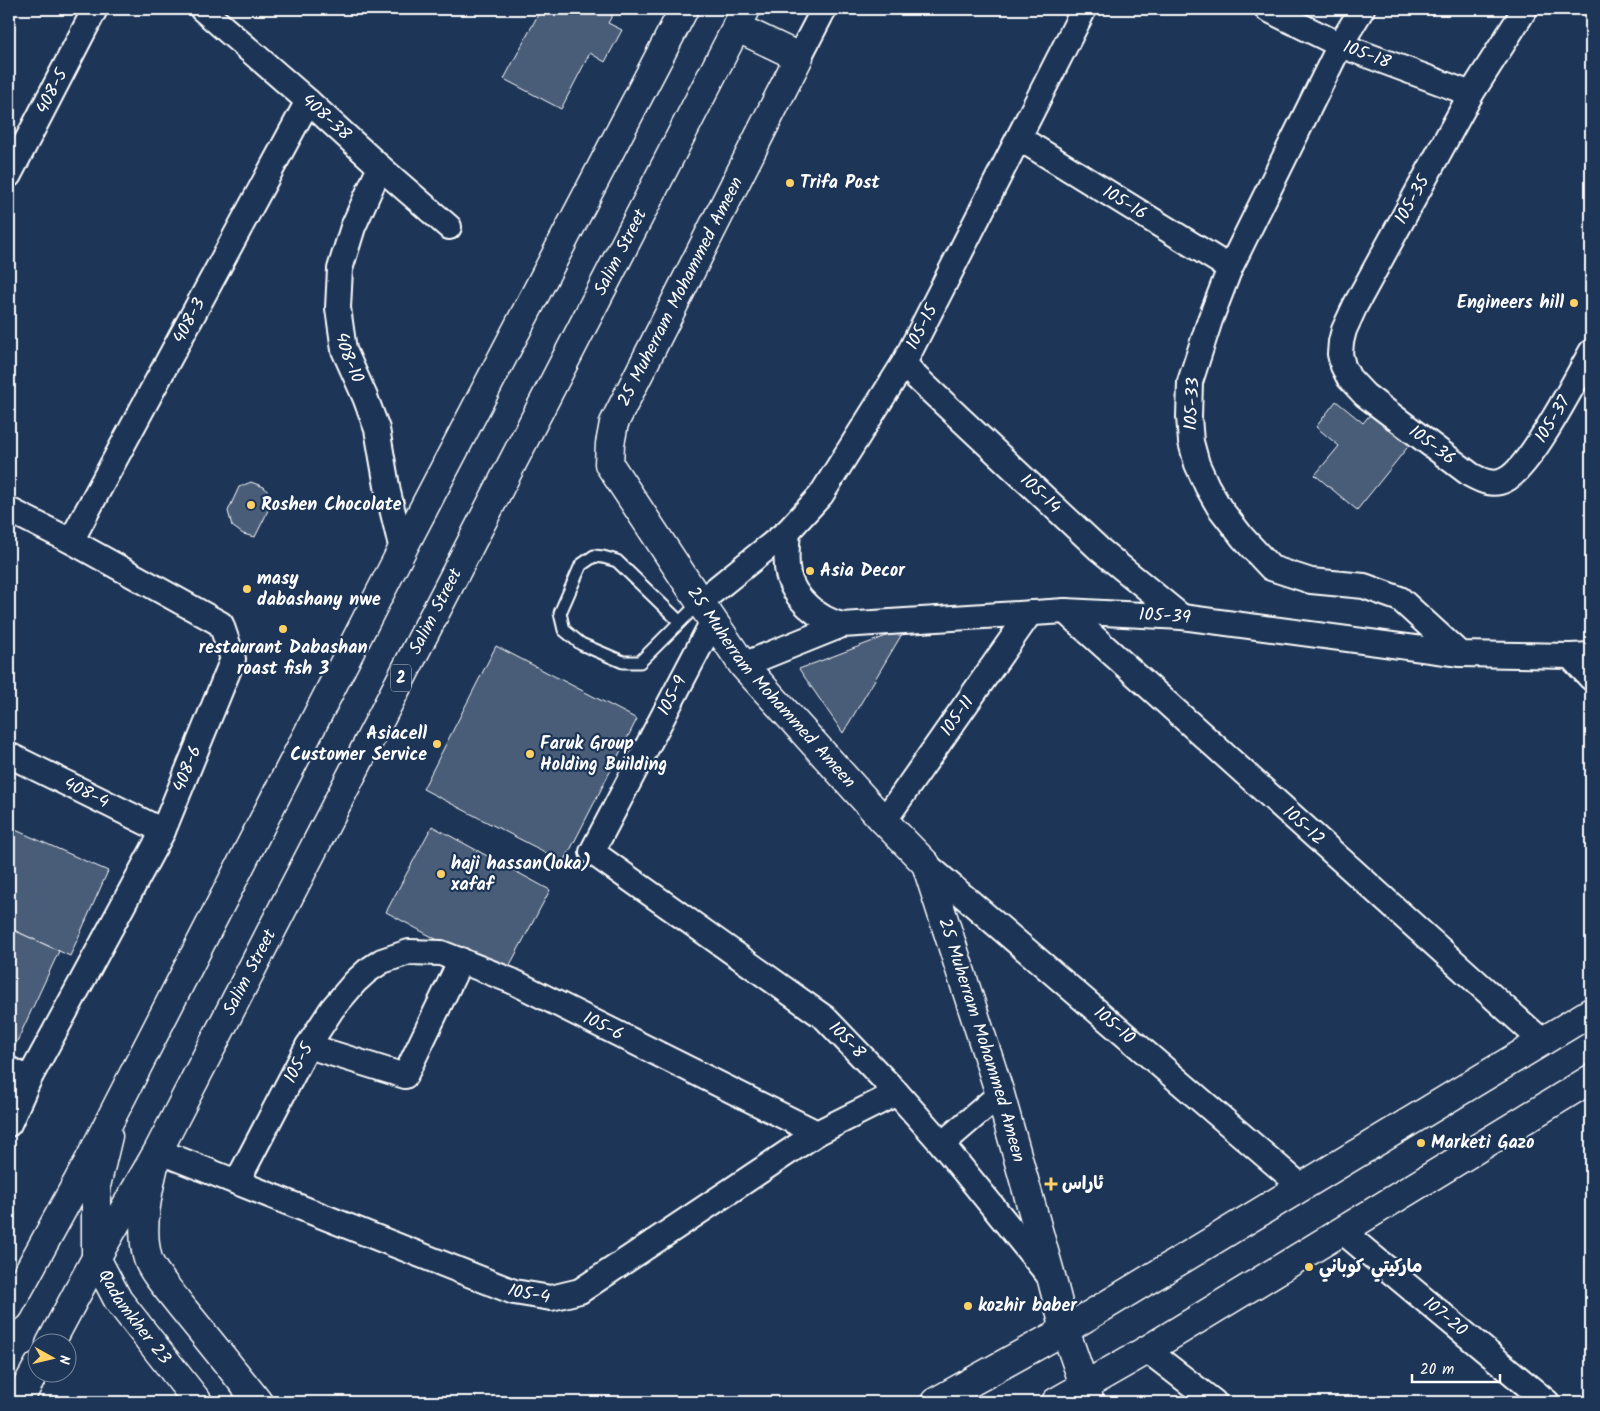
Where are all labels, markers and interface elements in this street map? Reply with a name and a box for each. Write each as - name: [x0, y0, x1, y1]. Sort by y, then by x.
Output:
- street label: 105-18: [1339, 33, 1395, 77]
- street label: 408-5: [28, 63, 77, 119]
- street label: 408-38: [295, 87, 358, 148]
- place label: Trifa Post: [800, 169, 880, 198]
- street label: 105-35: [1388, 169, 1439, 230]
- street label: 25 Muherram Mohammed Ameen: [610, 172, 752, 412]
- marker: Trifa Post: [784, 177, 796, 189]
- street label: 105-16: [1096, 178, 1153, 228]
- street label: Salim Street: [586, 203, 656, 301]
- place label: Engineers hill: [1457, 289, 1564, 318]
- street label: 408-3: [165, 293, 214, 349]
- marker: Engineers hill: [1568, 297, 1580, 309]
- street label: 105-15: [898, 298, 947, 355]
- street label: 408-10: [327, 331, 372, 388]
- street label: 105-33: [1177, 377, 1209, 431]
- street label: 105-37: [1527, 390, 1579, 449]
- street label: 105-36: [1402, 418, 1462, 473]
- street label: 105-14: [1013, 467, 1068, 521]
- place label: Roshen Chocolate: [261, 491, 402, 520]
- marker: Roshen Chocolate: [245, 499, 257, 511]
- place label: Asia Decor: [820, 557, 906, 586]
- street label: Salim Street: [401, 562, 471, 660]
- place label: masy dabashany nwe: [257, 565, 381, 615]
- marker: Asia Decor: [804, 565, 816, 577]
- street label: 25 Muherram Mohammed Ameen: [679, 581, 863, 795]
- marker: masy dabashany nwe: [241, 583, 253, 595]
- street label: 105-39: [1138, 600, 1193, 633]
- marker: restaurant Dabashan roast fish 3: [277, 623, 289, 635]
- place label: restaurant Dabashan roast fish 3: [199, 634, 367, 684]
- road number: 2: [391, 664, 411, 691]
- street label: 105-9: [650, 671, 696, 721]
- street label: 105-11: [933, 690, 982, 743]
- place label: Asiacell Customer Service: [290, 720, 427, 770]
- place label: Faruk Group Holding Building: [540, 730, 667, 780]
- marker: Asiacell Customer Service: [431, 738, 443, 750]
- street label: 408-6: [166, 741, 210, 797]
- marker: Faruk Group Holding Building: [524, 748, 536, 760]
- street label: 408-4: [58, 769, 114, 817]
- street label: 105-12: [1276, 799, 1331, 853]
- place label: haji hassan(loka) xafaf: [451, 850, 591, 900]
- marker: haji hassan(loka) xafaf: [435, 868, 447, 880]
- street label: 25 Muherram Mohammed Ameen: [930, 914, 1033, 1166]
- street label: Salim Street: [216, 923, 285, 1021]
- street label: 105-10: [1087, 999, 1141, 1052]
- street label: 105-6: [578, 1004, 629, 1049]
- street label: 105-8: [821, 1015, 872, 1066]
- street label: 105-5: [276, 1037, 322, 1089]
- place label: Marketi Gazo: [1431, 1129, 1534, 1158]
- marker: Marketi Gazo: [1415, 1137, 1427, 1149]
- place label: ئاراس: [1062, 1170, 1103, 1199]
- marker: ئاراس: [1044, 1177, 1058, 1191]
- place label: ماركيتي كوباني: [1319, 1253, 1422, 1282]
- marker: ماركيتي كوباني: [1303, 1261, 1315, 1273]
- street label: Qadamkher 23: [90, 1264, 178, 1371]
- street label: 105-4: [503, 1276, 552, 1312]
- street label: 107-20: [1416, 1289, 1474, 1344]
- place label: kozhir baber: [978, 1292, 1078, 1321]
- marker: kozhir baber: [962, 1300, 974, 1312]
- north arrow: [28, 1334, 78, 1384]
- scale bar: [1412, 1351, 1500, 1383]
- text: N: [52, 1354, 75, 1366]
- text: 20 m: [1420, 1358, 1454, 1382]

